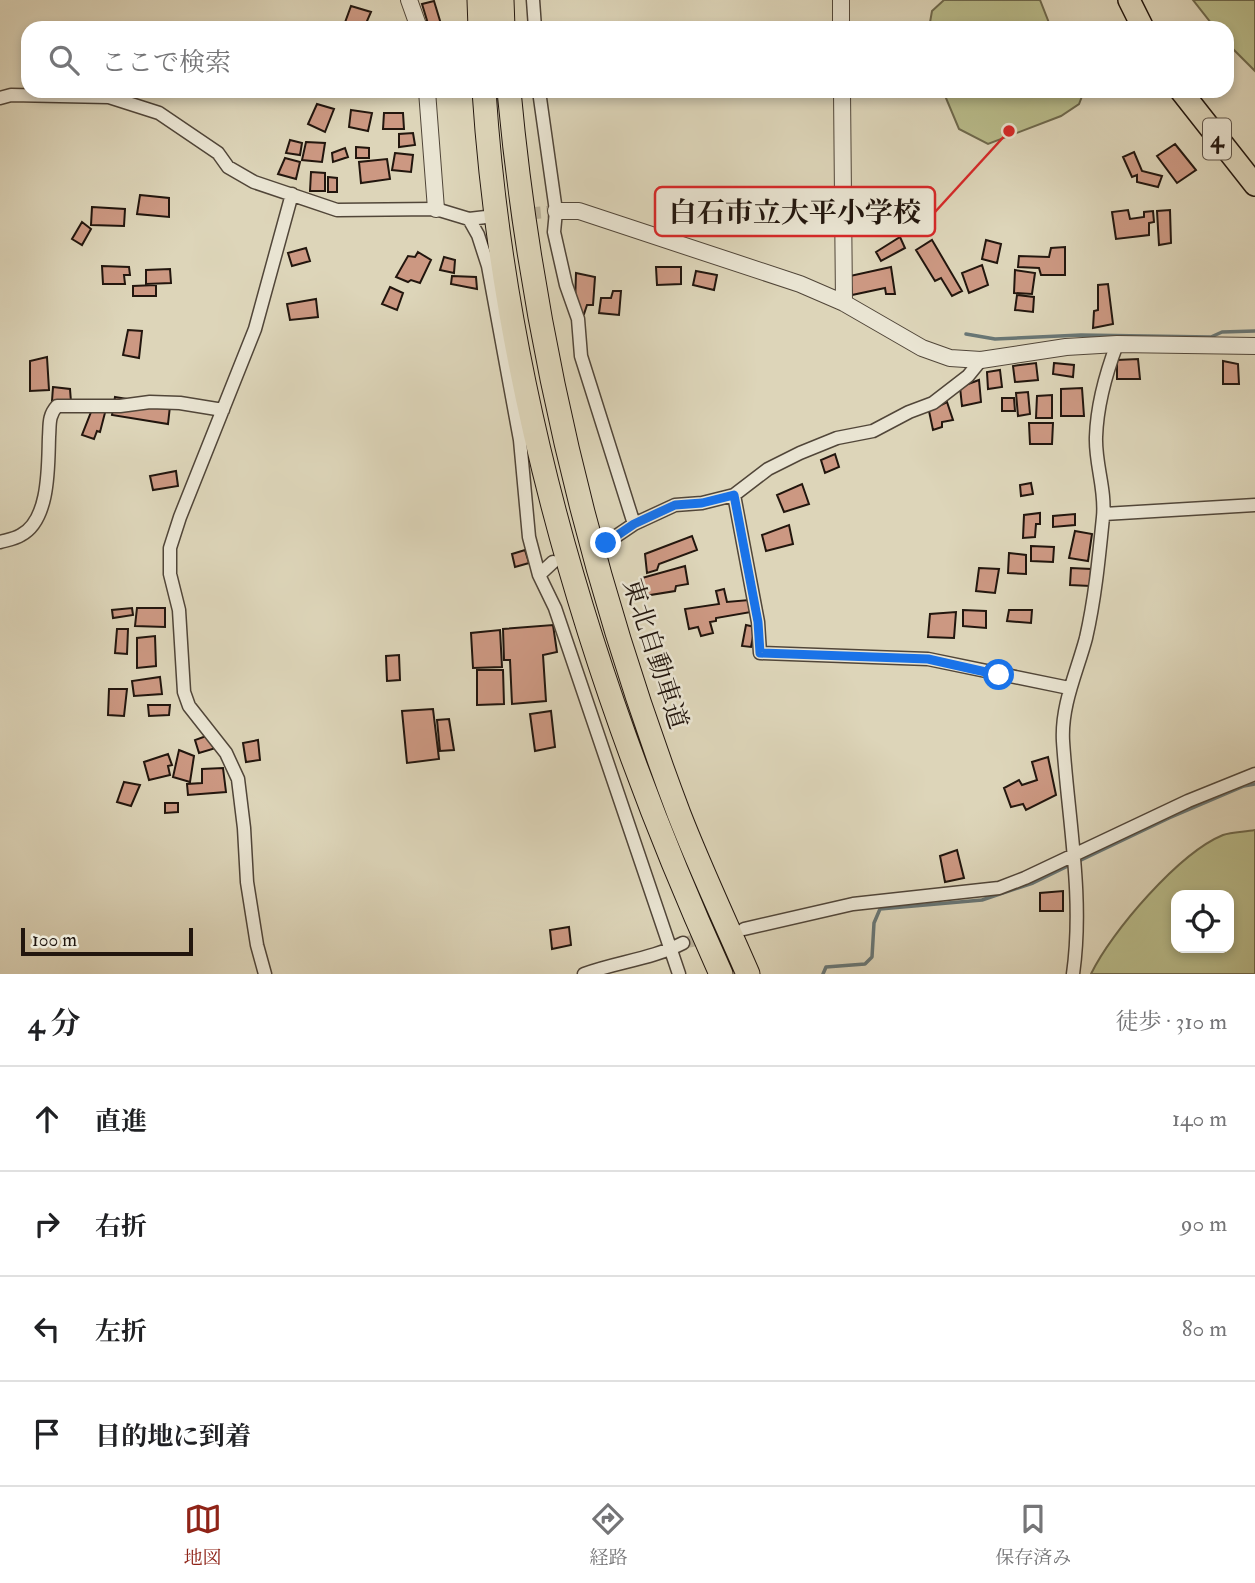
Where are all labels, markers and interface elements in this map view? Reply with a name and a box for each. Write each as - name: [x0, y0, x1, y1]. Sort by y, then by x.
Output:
- search box: [21, 21, 1234, 98]
- icon: search: [45, 41, 83, 79]
- text: ここで検索: [101, 47, 231, 79]
- road number: 4: [1203, 119, 1231, 160]
- callout: 白石市立大平小学校: [655, 187, 935, 236]
- text: 白石市立大平小学校: [669, 196, 921, 231]
- route end: [590, 527, 621, 558]
- street label: 東北自動車道: [616, 575, 694, 733]
- route start: [983, 659, 1014, 690]
- map controls: [1171, 890, 1234, 953]
- button: locate: [1171, 890, 1234, 953]
- scale bar: [21, 925, 192, 957]
- text: 100 m: [32, 928, 77, 952]
- text: 4 分: [28, 1005, 81, 1042]
- text: 徒歩 · 310 m: [1115, 1007, 1227, 1036]
- icon: ahead: [28, 1100, 66, 1138]
- text: 140 m: [1172, 1104, 1227, 1133]
- text: 直進: [95, 1106, 147, 1138]
- icon: right: [28, 1205, 66, 1243]
- text: 90 m: [1181, 1209, 1227, 1238]
- text: 右折: [95, 1211, 147, 1243]
- icon: left: [28, 1310, 66, 1348]
- text: 80 m: [1182, 1314, 1227, 1343]
- text: 左折: [95, 1316, 147, 1348]
- icon: arrive: [28, 1415, 66, 1453]
- text: 目的地に到着: [95, 1421, 251, 1453]
- tab: 地図: [184, 1500, 222, 1570]
- tab: 経路: [589, 1500, 627, 1570]
- tab: 保存済み: [995, 1500, 1071, 1570]

